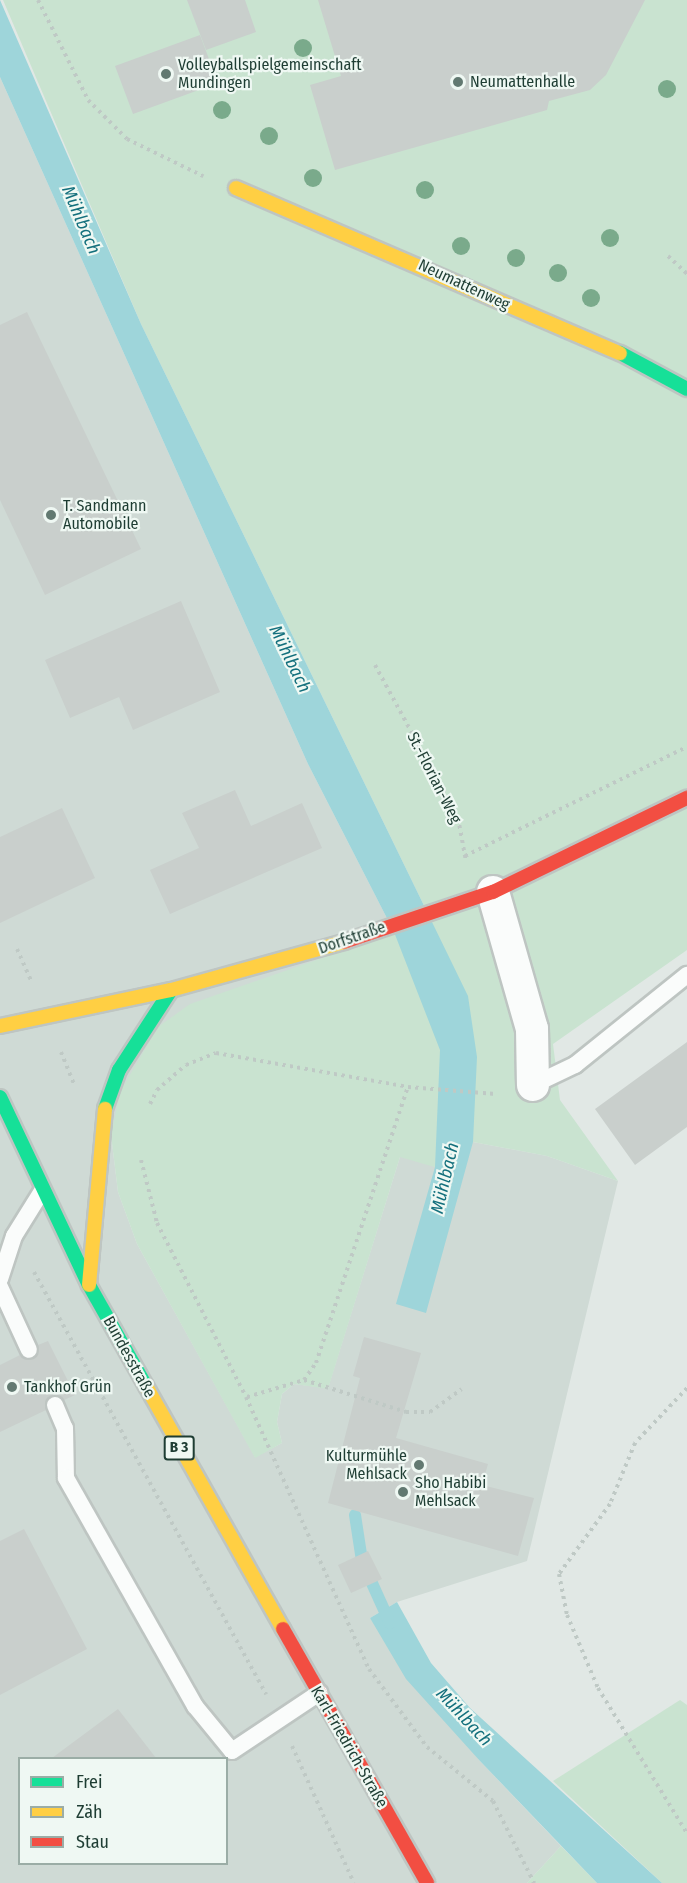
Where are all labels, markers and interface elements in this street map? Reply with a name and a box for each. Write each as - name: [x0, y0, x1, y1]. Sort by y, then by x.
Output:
- place label: Volleyballspielgemeinschaft Mundingen: [178, 55, 361, 93]
- marker: Volleyballspielgemeinschaft Mundingen: [159, 67, 173, 81]
- place label: Neumattenhalle: [470, 72, 575, 92]
- marker: Neumattenhalle: [451, 75, 465, 89]
- water label: Mühlbach: [57, 183, 105, 257]
- street label: Neumattenweg: [415, 255, 513, 315]
- place label: T. Sandmann Automobile: [63, 496, 146, 534]
- marker: T. Sandmann Automobile: [44, 508, 58, 522]
- water label: Mühlbach: [264, 622, 316, 696]
- street label: St.-Florian-Weg: [403, 729, 465, 827]
- street label: Dorfstraße: [316, 918, 388, 958]
- water label: Mühlbach: [426, 1140, 464, 1216]
- street label: Bundesstraße: [99, 1313, 159, 1401]
- place label: Tankhof Grün: [24, 1377, 111, 1397]
- marker: Tankhof Grün: [5, 1380, 19, 1394]
- road number: B 3: [162, 1436, 195, 1460]
- place label: Kulturmühle Mehlsack: [326, 1446, 407, 1484]
- marker: Kulturmühle Mehlsack: [412, 1458, 426, 1472]
- place label: Sho Habibi Mehlsack: [415, 1473, 486, 1511]
- marker: Sho Habibi Mehlsack: [396, 1485, 410, 1499]
- street label: Karl-Friedrich-Straße: [306, 1683, 392, 1811]
- water label: Mühlbach: [432, 1683, 496, 1751]
- legend: [18, 1757, 228, 1865]
- text: Frei: [76, 1771, 102, 1793]
- text: Zäh: [76, 1801, 103, 1823]
- text: Stau: [76, 1831, 109, 1853]

